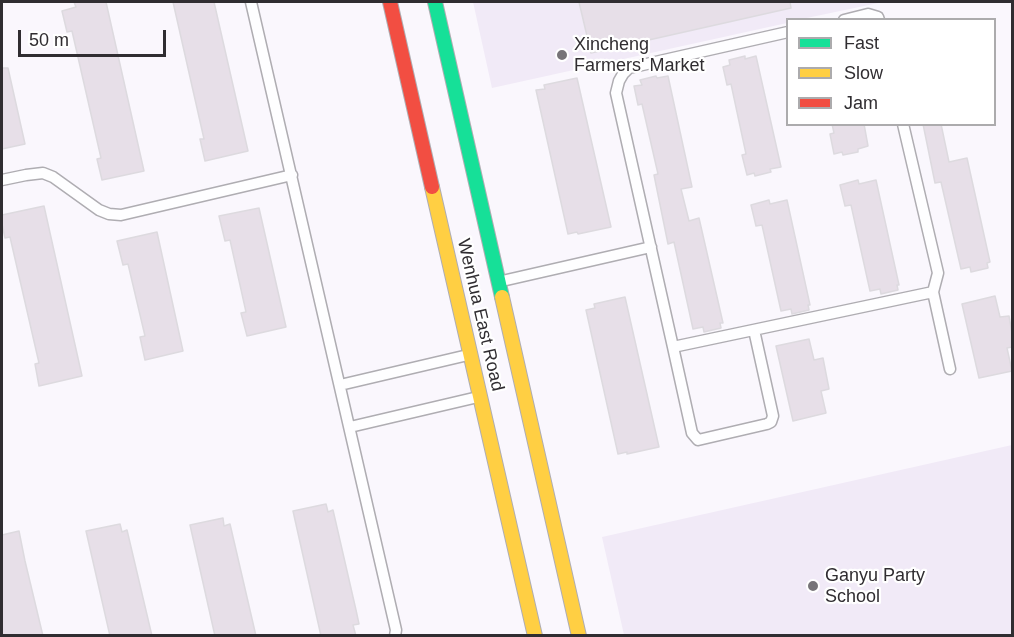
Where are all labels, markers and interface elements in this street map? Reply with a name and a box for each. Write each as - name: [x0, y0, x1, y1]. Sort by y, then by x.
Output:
- scale bar: [21, 18, 170, 56]
- legend: [786, 18, 996, 126]
- text: 50 m: [29, 30, 69, 50]
- text: Fast: [844, 33, 879, 53]
- place label: Xincheng Farmers' Market: [574, 34, 704, 76]
- marker: Xincheng Farmers' Market: [555, 48, 569, 62]
- text: Slow: [844, 63, 883, 83]
- text: Jam: [844, 93, 878, 113]
- street label: Wenhua East Road: [452, 237, 508, 393]
- place label: Ganyu Party School: [825, 565, 925, 608]
- marker: Ganyu Party School: [806, 579, 820, 593]

